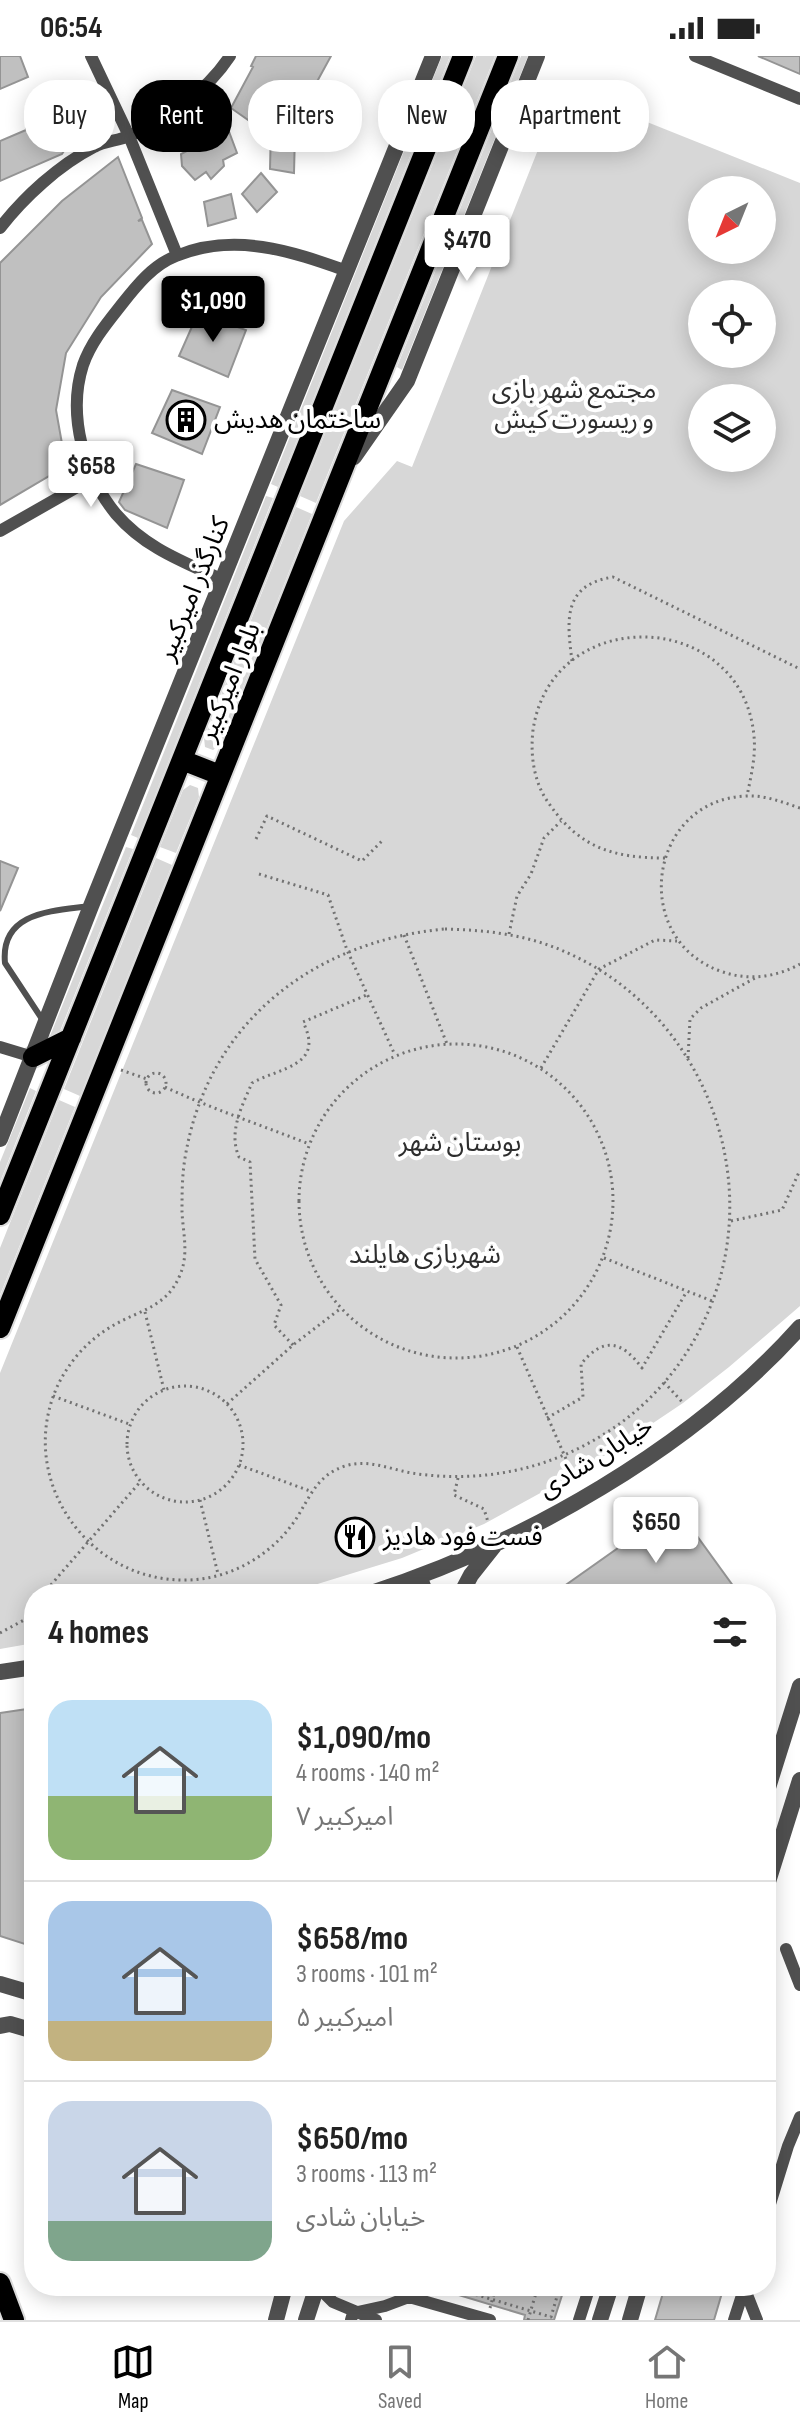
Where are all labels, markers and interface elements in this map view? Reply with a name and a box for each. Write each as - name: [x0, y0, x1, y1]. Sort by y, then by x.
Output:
- text: 06:54: [40, 10, 102, 46]
- chip: Buy: [24, 80, 115, 152]
- chip: Rent: [131, 80, 232, 152]
- chip: Filters: [248, 80, 362, 152]
- chip: New: [378, 80, 475, 152]
- chip: Apartment: [491, 80, 649, 152]
- north arrow: [688, 176, 776, 264]
- map controls: [688, 176, 776, 472]
- pin: $470: [420, 215, 514, 283]
- text: $470: [443, 225, 491, 256]
- pin: $1,090: [148, 276, 278, 344]
- button: locate: [688, 280, 776, 368]
- text: $1,090: [180, 286, 246, 317]
- park label: مجتمع شهر بازی و ریسورت کیش: [492, 375, 656, 436]
- button: layers: [688, 384, 776, 472]
- building icon: ساختمان هدیش: [165, 399, 207, 441]
- place label: ساختمان هدیش: [214, 405, 381, 436]
- pin: $658: [44, 441, 138, 509]
- text: $658: [66, 451, 116, 482]
- street label: کنارگذر امیرکبیر: [151, 512, 237, 666]
- street label: بلوار امیرکبیر: [192, 618, 268, 747]
- park label: بوستان شهر: [398, 1128, 521, 1159]
- park label: شهربازی هایلند: [349, 1240, 501, 1271]
- street label: خیابان شادی: [533, 1411, 659, 1505]
- pin: $650: [609, 1497, 703, 1565]
- text: $650: [631, 1507, 681, 1538]
- restaurant icon: فست فود هادیز: [334, 1516, 376, 1558]
- place label: فست فود هادیز: [382, 1522, 543, 1553]
- icon: filters: [708, 1610, 752, 1654]
- text: 4 homes: [48, 1612, 149, 1653]
- text: $1,090/mo: [296, 1717, 431, 1758]
- icon: home: [112, 1732, 208, 1828]
- text: 4 rooms · 140 m²: [296, 1758, 440, 1789]
- text: امیرکبیر ۷: [296, 1802, 393, 1833]
- text: $658/mo: [296, 1918, 408, 1959]
- icon: home: [112, 1933, 208, 2029]
- text: 3 rooms · 101 m²: [296, 1959, 438, 1990]
- text: امیرکبیر ۵: [296, 2003, 393, 2034]
- text: $650/mo: [296, 2118, 408, 2159]
- icon: home: [112, 2133, 208, 2229]
- text: 3 rooms · 113 m²: [296, 2159, 437, 2190]
- text: خیابان شادی: [296, 2203, 425, 2234]
- tab: Map: [111, 2340, 155, 2415]
- tab: Saved: [378, 2340, 422, 2415]
- tab: Home: [645, 2340, 689, 2415]

